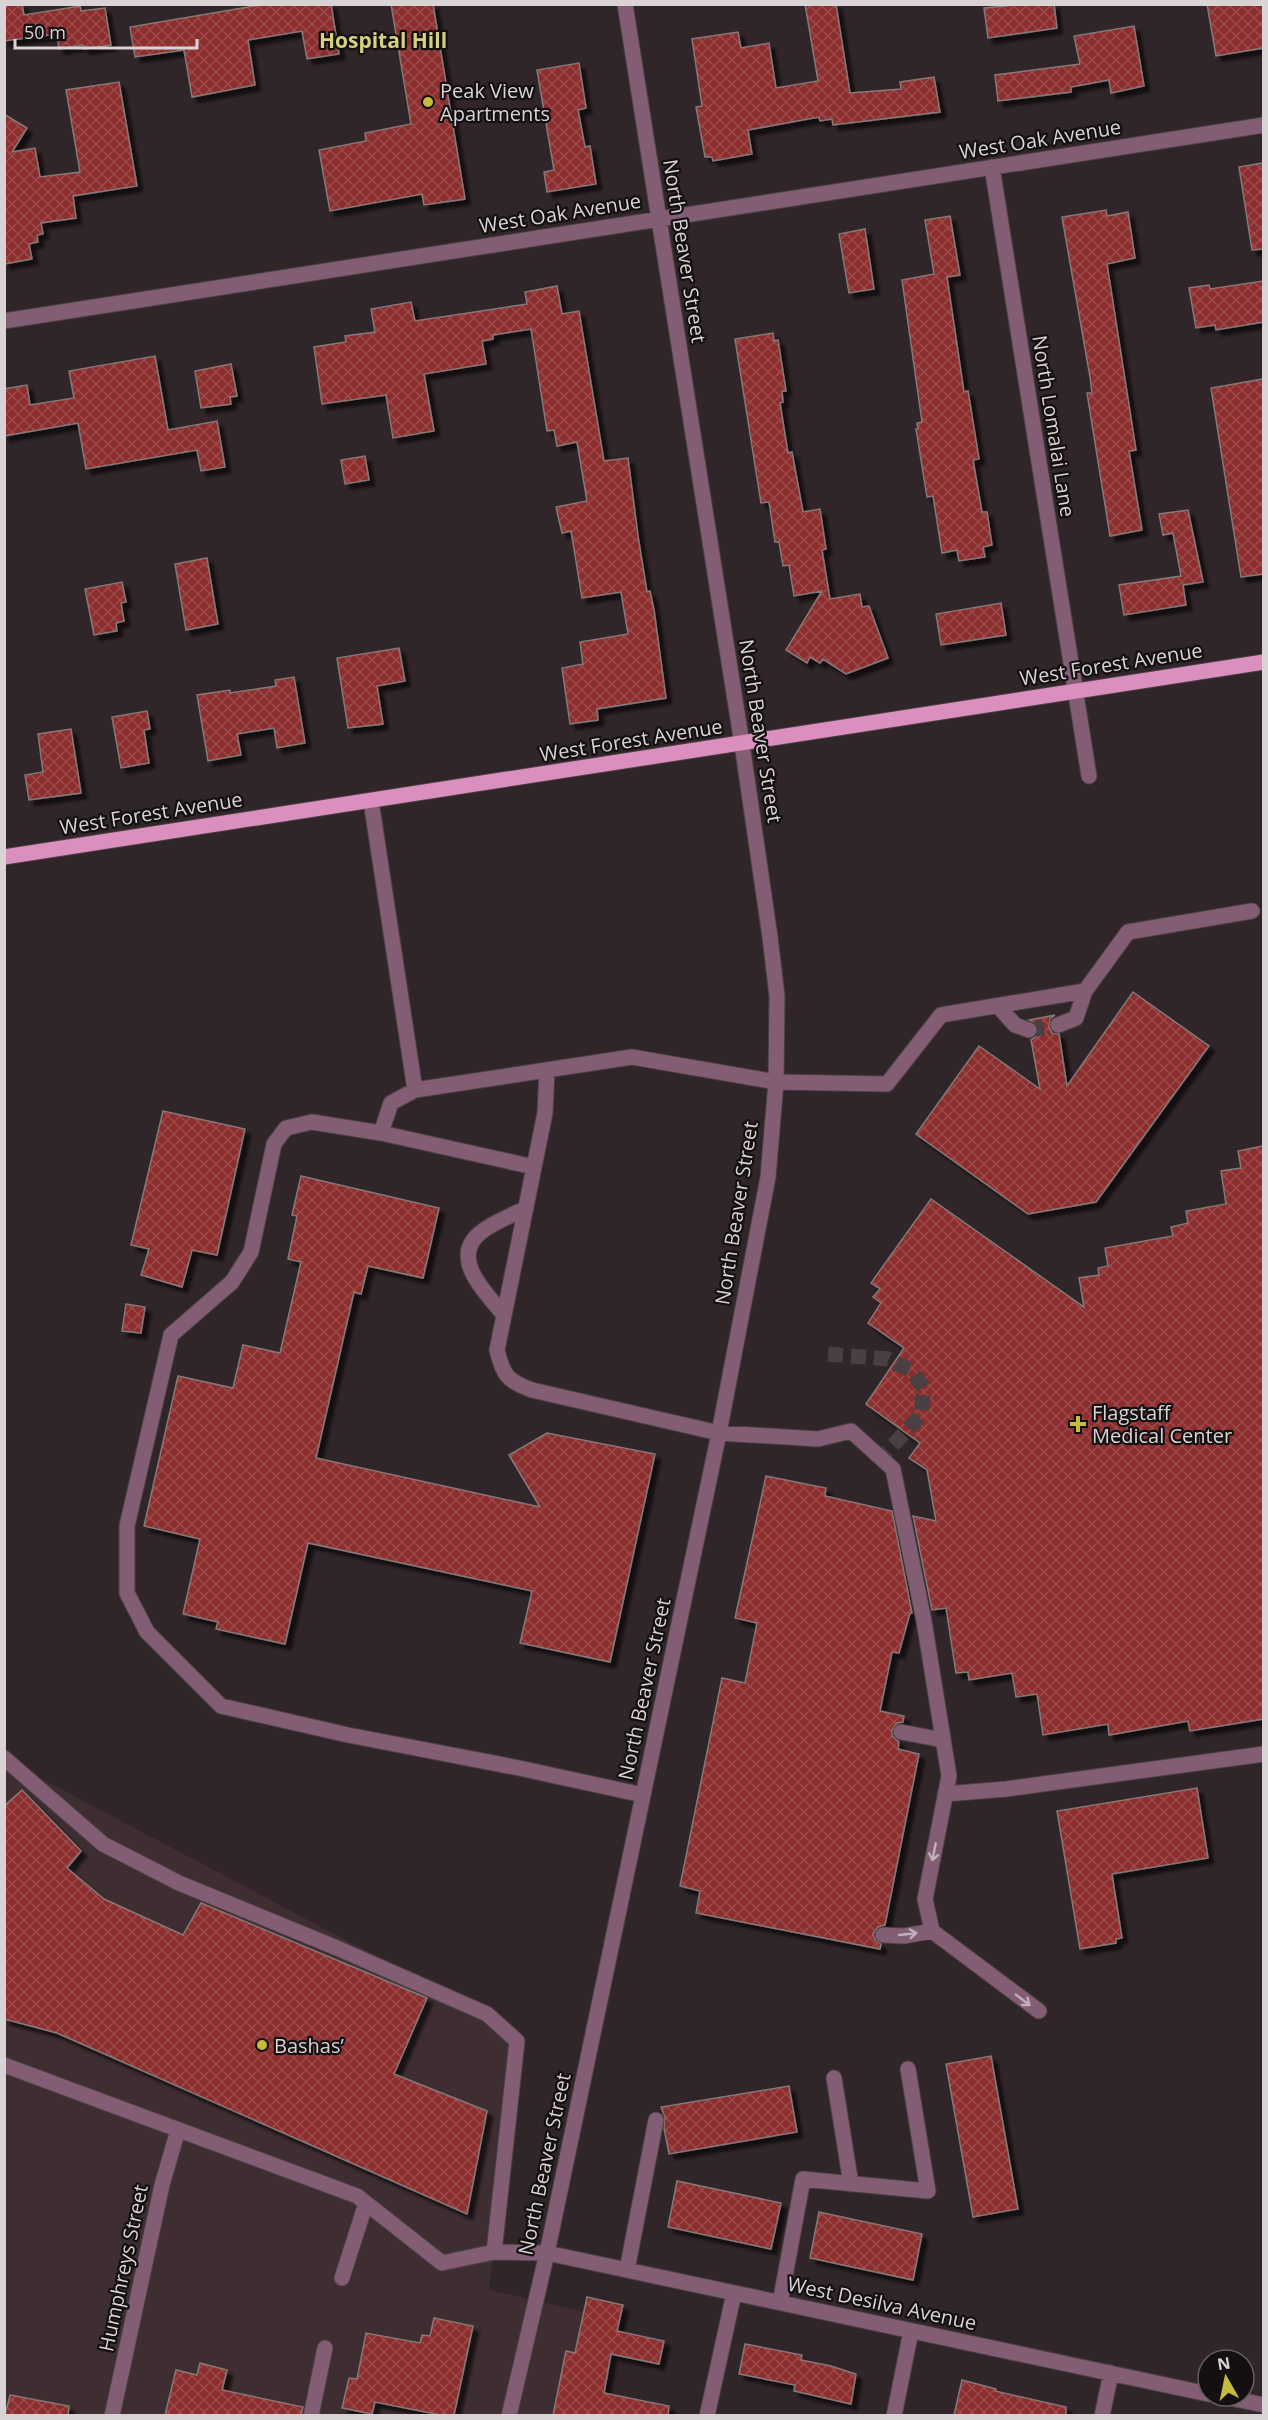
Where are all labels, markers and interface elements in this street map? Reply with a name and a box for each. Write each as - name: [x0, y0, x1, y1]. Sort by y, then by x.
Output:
- scale bar: [15, 12, 196, 50]
- text: 50 m: [24, 20, 66, 44]
- district label: Hospital Hill: [319, 26, 447, 54]
- place label: Peak View Apartments: [440, 77, 550, 127]
- marker: Peak View Apartments: [421, 95, 435, 109]
- street label: West Oak Avenue: [957, 113, 1123, 165]
- street label: North Beaver Street: [657, 157, 713, 345]
- street label: West Oak Avenue: [477, 187, 643, 239]
- street label: North Lomalai Lane: [1026, 333, 1082, 519]
- street label: West Forest Avenue: [1018, 636, 1204, 692]
- street label: North Beaver Street: [733, 637, 789, 825]
- street label: West Forest Avenue: [538, 712, 724, 768]
- street label: West Forest Avenue: [58, 785, 244, 841]
- street label: North Beaver Street: [708, 1119, 764, 1307]
- place label: Flagstaff Medical Center: [1092, 1399, 1232, 1449]
- marker: Flagstaff Medical Center: [1069, 1415, 1087, 1433]
- street label: North Beaver Street: [612, 1595, 676, 1783]
- one-way arrow: [928, 1841, 939, 1861]
- one-way arrow: [897, 1928, 917, 1939]
- one-way arrow: [1015, 1993, 1031, 2006]
- place label: Bashas’: [274, 2032, 344, 2059]
- marker: Bashas’: [255, 2038, 269, 2052]
- street label: North Beaver Street: [512, 2070, 576, 2258]
- street label: Humphreys Street: [92, 2182, 154, 2354]
- street label: West Desilva Avenue: [785, 2270, 979, 2336]
- north arrow: [1196, 2348, 1256, 2408]
- text: N: [1216, 2351, 1232, 2375]

